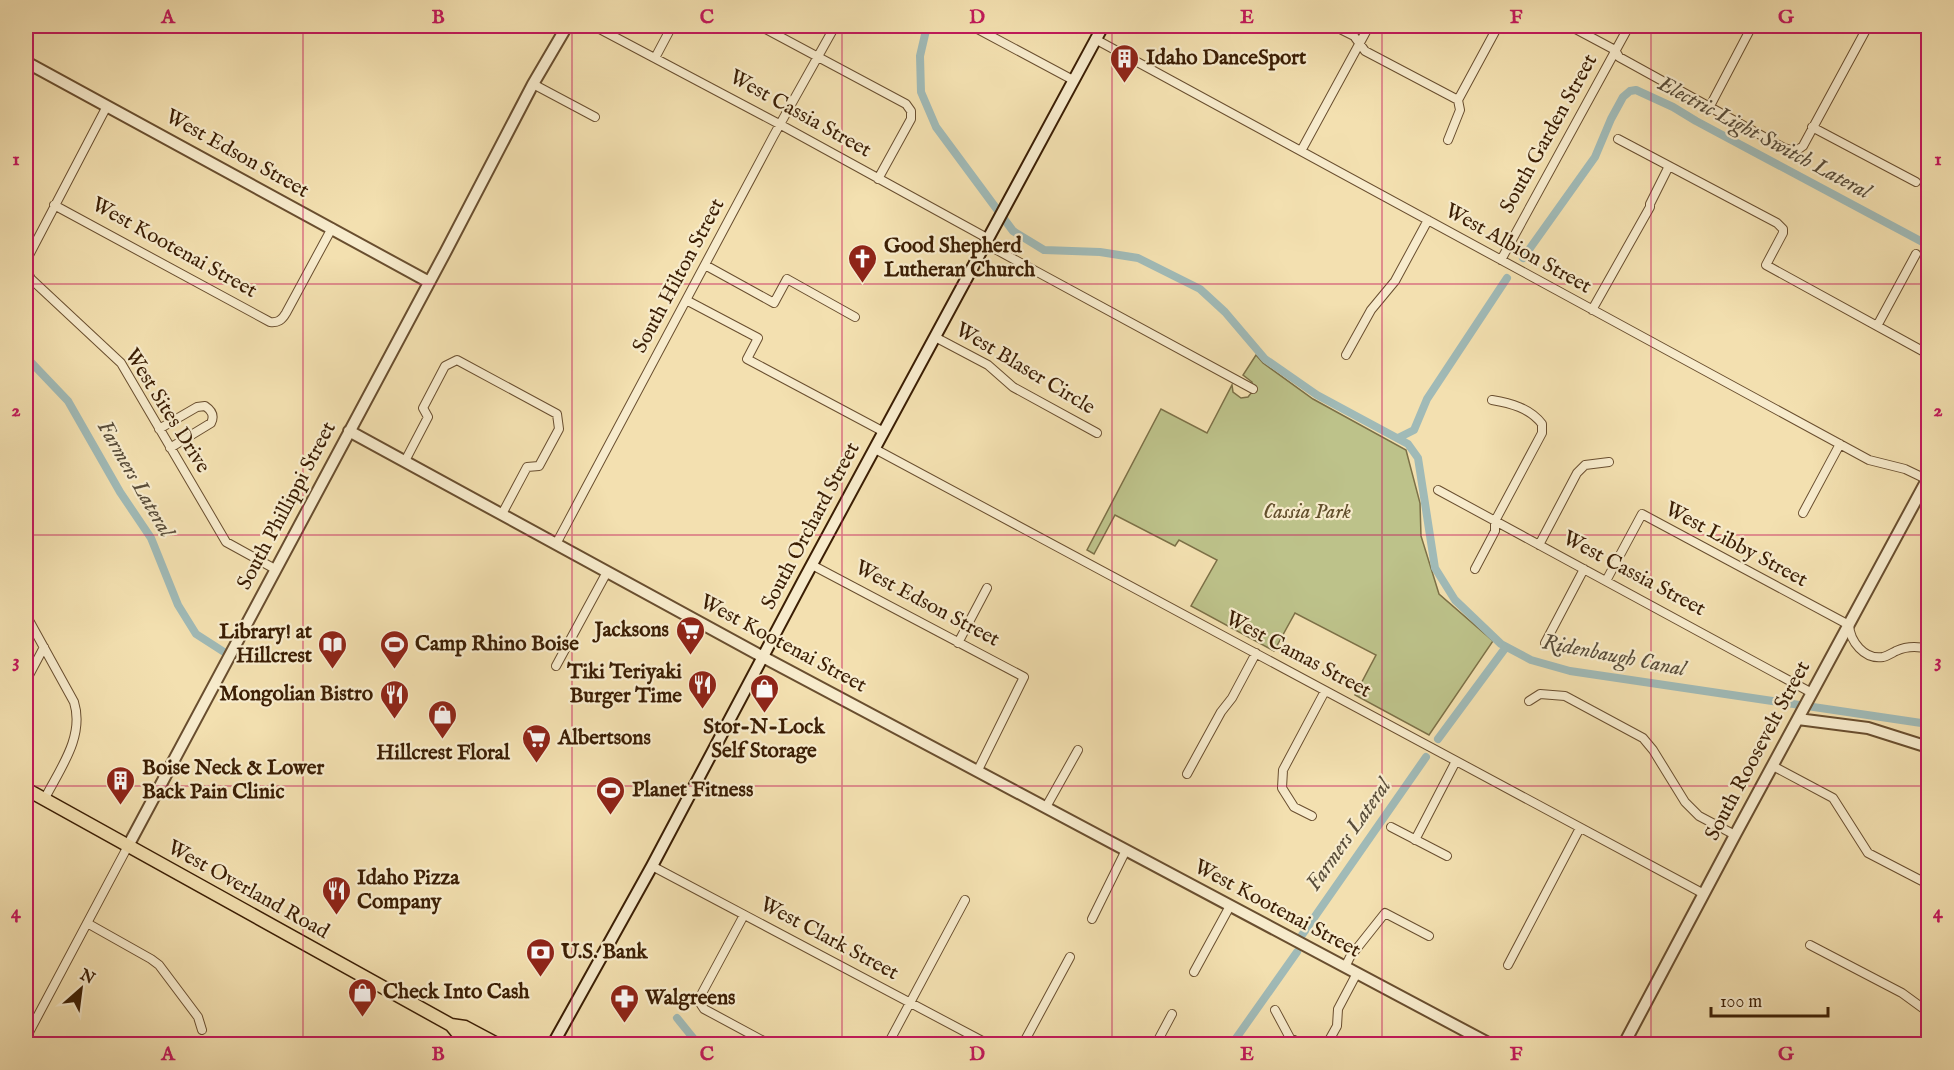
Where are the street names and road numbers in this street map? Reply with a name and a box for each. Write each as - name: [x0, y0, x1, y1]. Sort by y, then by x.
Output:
- street label: South Garden Street: [1494, 50, 1604, 218]
- street label: West Cassia Street: [724, 64, 876, 164]
- street label: West Edson Street: [160, 103, 314, 205]
- street label: West Kootenai Street: [87, 191, 261, 305]
- street label: South Hilton Street: [627, 194, 731, 358]
- street label: West Albion Street: [1440, 198, 1596, 300]
- street label: West Blaser Circle: [950, 317, 1100, 422]
- street label: West Sites Drive: [118, 344, 216, 479]
- street label: South Phillippi Street: [231, 417, 343, 595]
- street label: South Orchard Street: [755, 438, 867, 614]
- street label: West Libby Street: [1660, 496, 1812, 594]
- street label: West Cassia Street: [1558, 525, 1710, 623]
- street label: West Edson Street: [850, 554, 1004, 654]
- street label: West Kootenai Street: [695, 589, 871, 699]
- street label: West Camas Street: [1220, 605, 1376, 705]
- street label: South Roosevelt Street: [1699, 656, 1817, 846]
- street label: West Overland Road: [162, 834, 334, 946]
- street label: West Kootenai Street: [1189, 854, 1365, 964]
- street label: West Clark Street: [755, 891, 903, 987]

